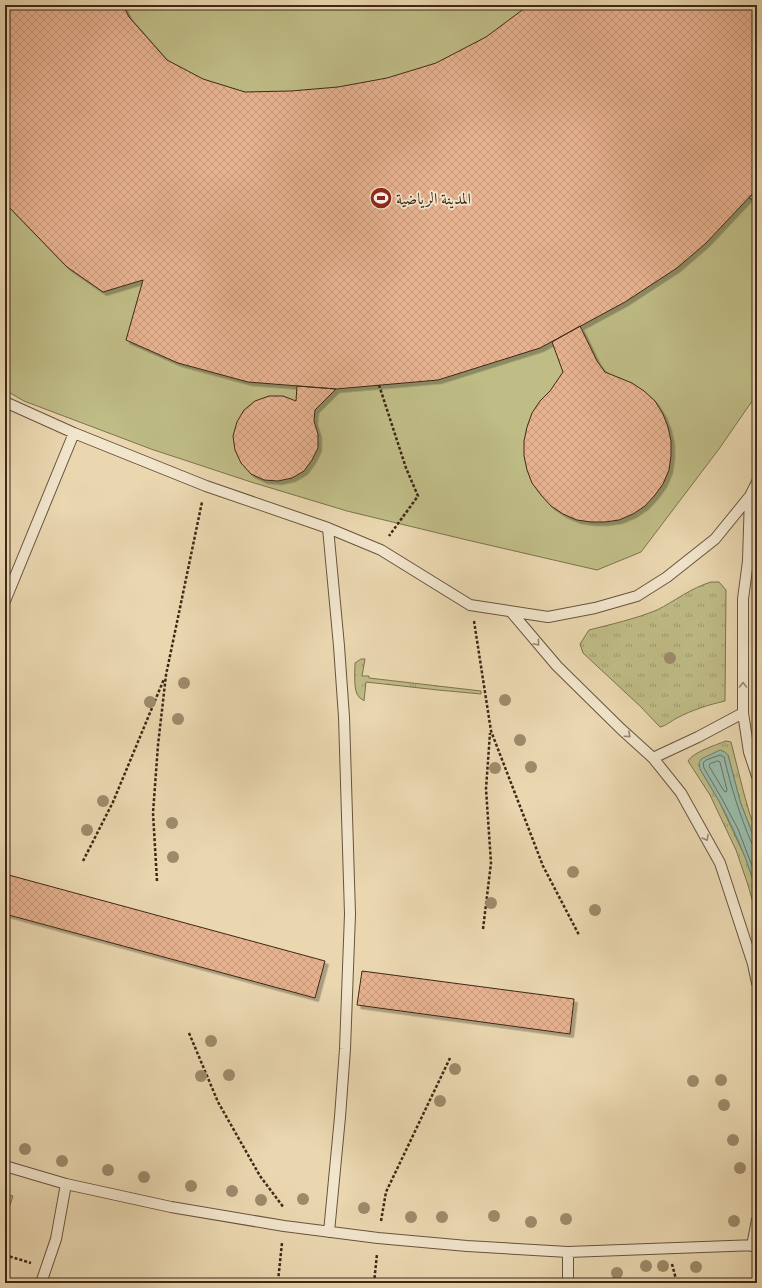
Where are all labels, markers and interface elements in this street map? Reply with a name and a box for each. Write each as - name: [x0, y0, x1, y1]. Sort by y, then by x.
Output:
- sports icon: المدينة الرياضية: [368, 185, 394, 211]
- place label: المدينة الرياضية: [396, 190, 471, 210]
- one-way arrow: [533, 638, 540, 645]
- one-way arrow: [739, 682, 747, 688]
- one-way arrow: [623, 731, 631, 738]
- one-way arrow: [702, 834, 709, 841]

